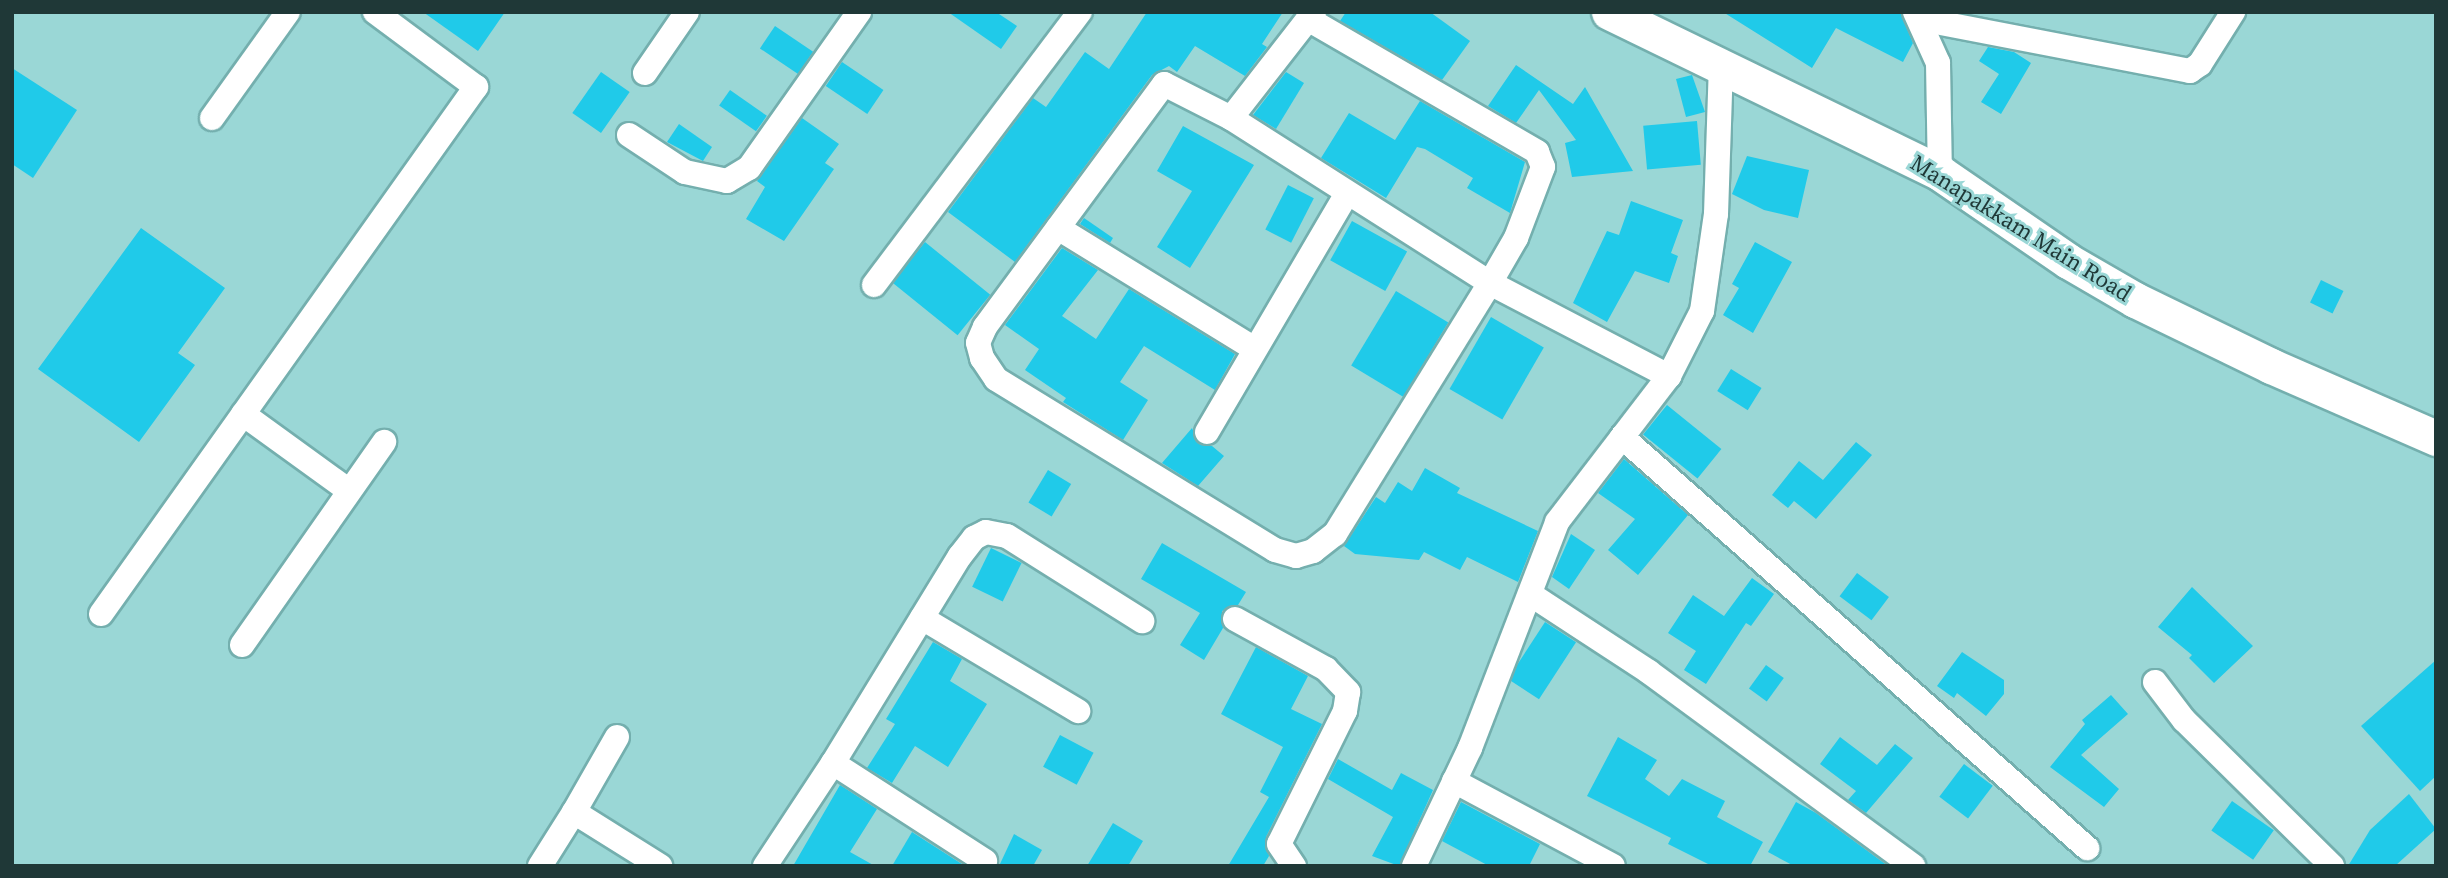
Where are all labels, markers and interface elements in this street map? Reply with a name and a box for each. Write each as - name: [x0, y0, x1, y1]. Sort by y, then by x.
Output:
- street label: Manapakkam Main Road: [1905, 149, 2137, 307]

